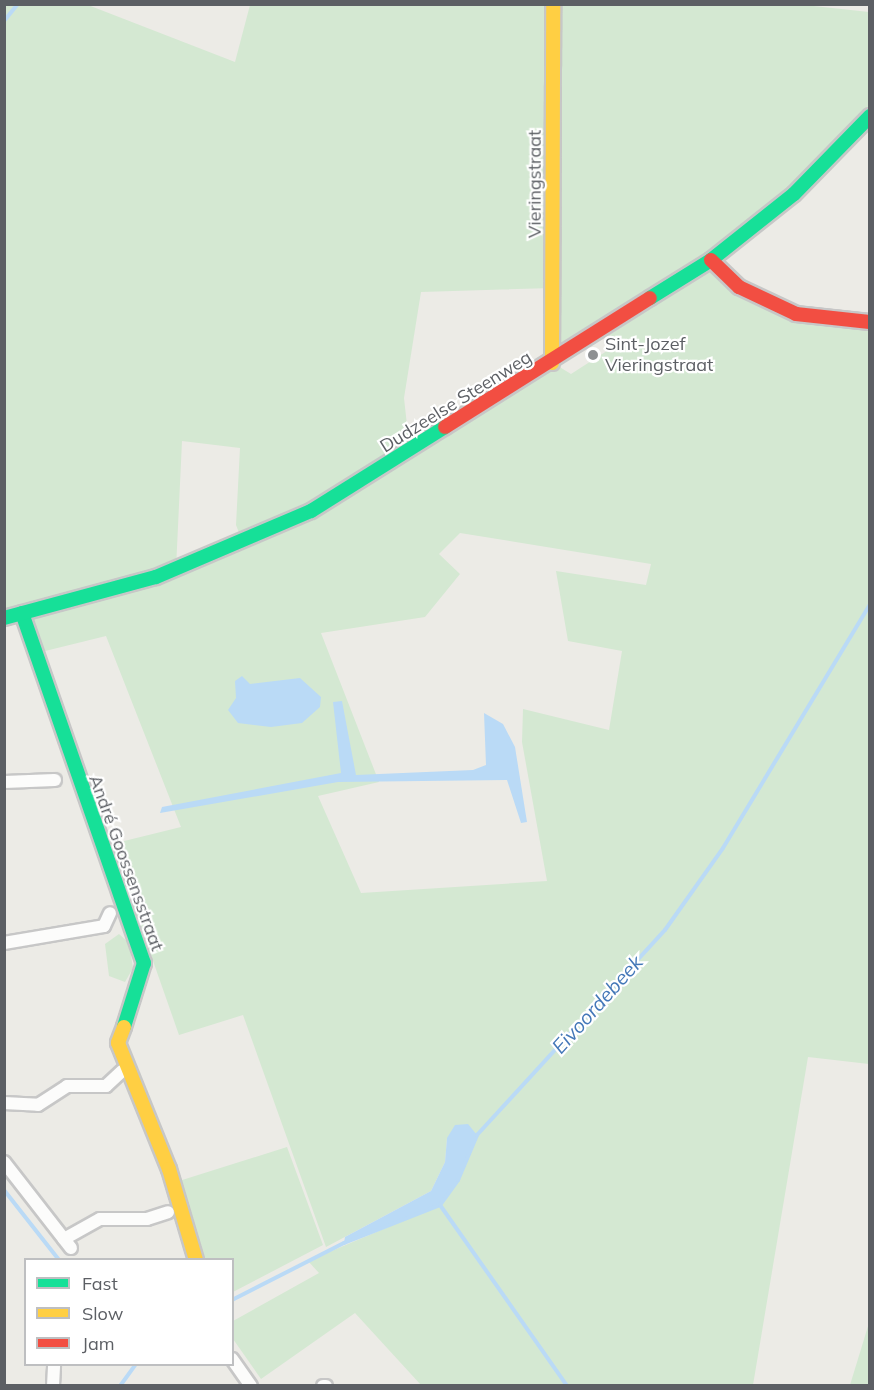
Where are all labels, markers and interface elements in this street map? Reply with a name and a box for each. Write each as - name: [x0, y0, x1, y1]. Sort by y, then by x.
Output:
- street label: Vieringstraat: [524, 130, 546, 238]
- place label: Sint-Jozef Vieringstraat: [605, 334, 713, 376]
- street label: Dudzeelse Steenweg: [376, 347, 536, 457]
- marker: Sint-Jozef Vieringstraat: [586, 348, 600, 362]
- street label: André Goossensstraat: [84, 772, 168, 954]
- water label: Eivoordebeek: [547, 950, 647, 1058]
- legend: [24, 1258, 234, 1366]
- text: Fast: [82, 1272, 118, 1295]
- text: Slow: [82, 1302, 123, 1325]
- text: Jam: [82, 1332, 115, 1355]

